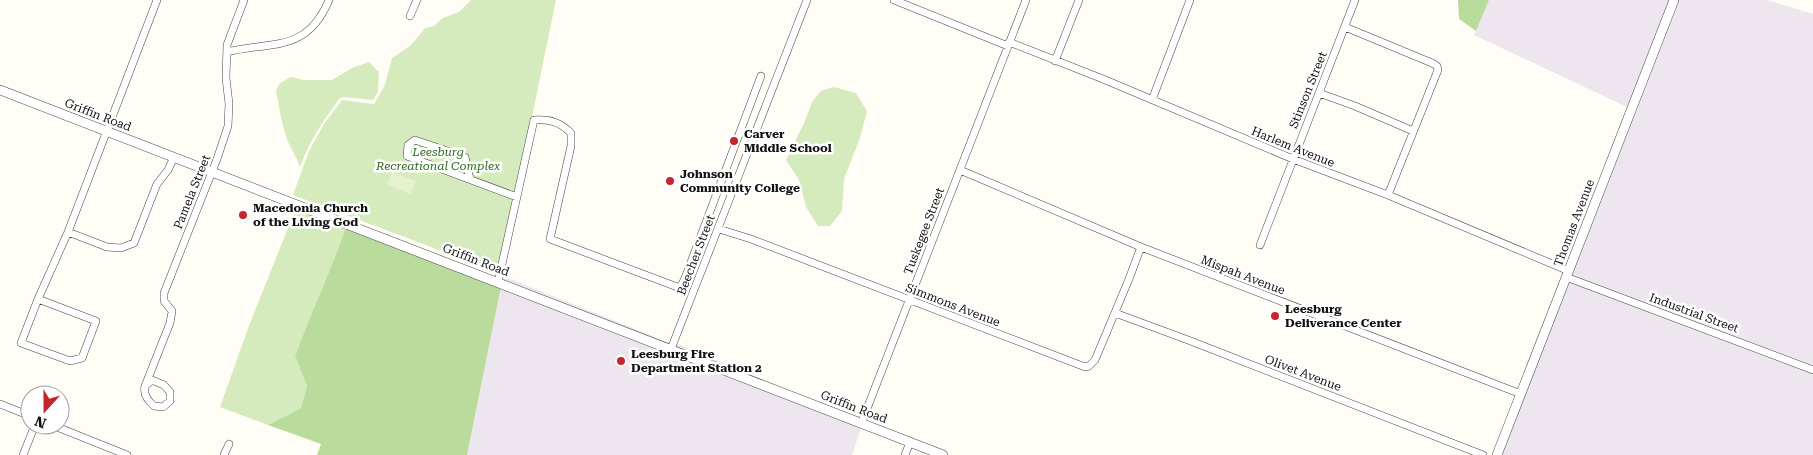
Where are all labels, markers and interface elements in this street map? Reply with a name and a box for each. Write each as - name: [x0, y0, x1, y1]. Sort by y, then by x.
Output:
- street label: Stinson Street: [1286, 49, 1330, 130]
- street label: Griffin Road: [63, 96, 134, 134]
- street label: Harlem Avenue: [1249, 124, 1337, 170]
- place label: Carver Middle School: [744, 127, 832, 155]
- marker: Carver Middle School: [728, 135, 740, 147]
- park label: Leesburg Recreational Complex: [375, 145, 500, 173]
- street label: Pamela Street: [171, 152, 213, 231]
- place label: Johnson Community College: [680, 167, 800, 195]
- marker: Johnson Community College: [664, 175, 676, 187]
- street label: Thomas Avenue: [1551, 177, 1597, 269]
- street label: Tuskegee Street: [901, 185, 947, 276]
- place label: Macedonia Church of the Living God: [253, 201, 368, 229]
- marker: Macedonia Church of the Living God: [237, 209, 249, 221]
- street label: Beecher Street: [674, 212, 718, 297]
- street label: Griffin Road: [441, 241, 512, 279]
- street label: Mispah Avenue: [1199, 253, 1287, 298]
- street label: Simmons Avenue: [904, 281, 1003, 330]
- street label: Industrial Street: [1647, 290, 1741, 336]
- place label: Leesburg Deliverance Center: [1285, 302, 1402, 330]
- marker: Leesburg Deliverance Center: [1269, 310, 1281, 322]
- place label: Leesburg Fire Department Station 2: [631, 347, 762, 375]
- street label: Olivet Avenue: [1263, 352, 1344, 394]
- marker: Leesburg Fire Department Station 2: [615, 355, 627, 367]
- north arrow: [20, 385, 70, 435]
- street label: Griffin Road: [819, 388, 890, 426]
- text: N: [32, 413, 48, 432]

